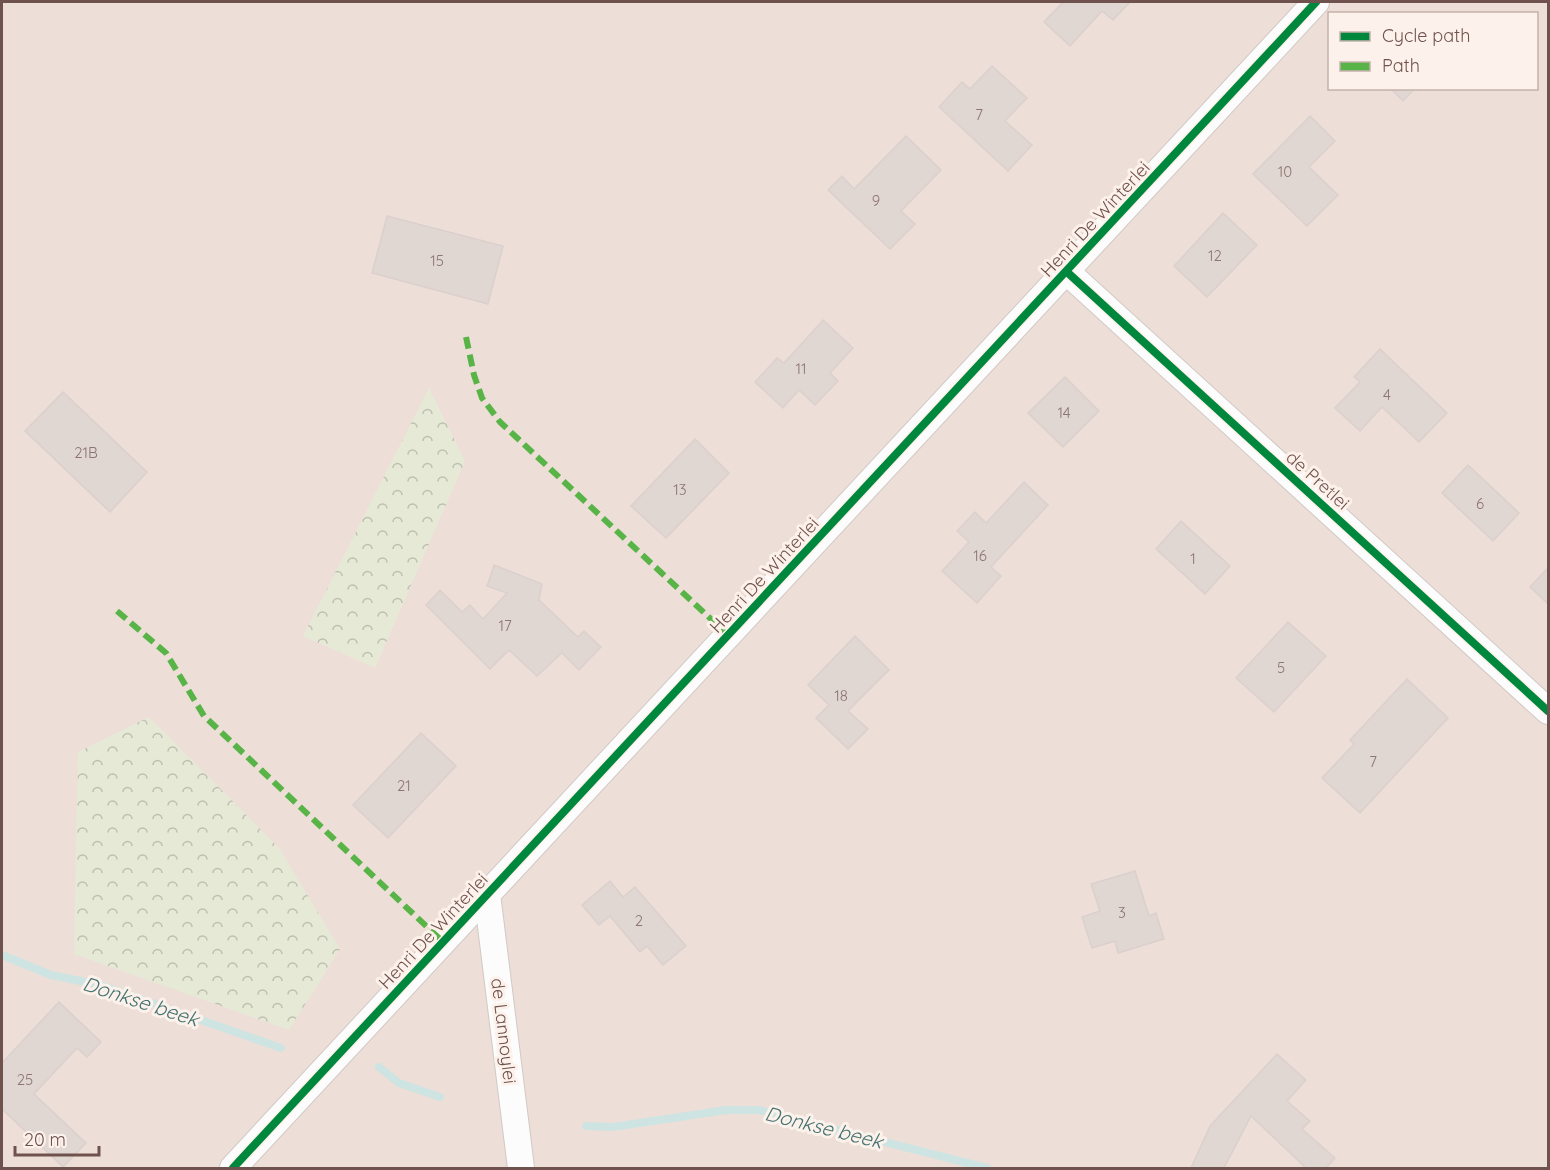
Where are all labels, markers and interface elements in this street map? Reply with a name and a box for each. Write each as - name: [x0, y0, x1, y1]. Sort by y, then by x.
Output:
- legend: [1328, 12, 1538, 90]
- text: Cycle path: [1382, 24, 1470, 47]
- text: Path: [1382, 54, 1420, 77]
- house number: 7: [975, 105, 983, 124]
- street label: Henri De Winterlei: [1035, 156, 1155, 282]
- house number: 10: [1278, 162, 1292, 181]
- house number: 9: [872, 191, 880, 210]
- house number: 12: [1208, 246, 1222, 265]
- house number: 15: [430, 251, 444, 270]
- house number: 11: [795, 359, 807, 378]
- house number: 4: [1383, 385, 1391, 404]
- house number: 14: [1057, 403, 1071, 422]
- house number: 21B: [74, 443, 98, 462]
- street label: de Pretlei: [1282, 446, 1354, 514]
- house number: 13: [673, 480, 687, 499]
- house number: 6: [1476, 494, 1484, 513]
- street label: Henri De Winterlei: [704, 512, 824, 638]
- house number: 16: [973, 546, 987, 565]
- house number: 1: [1190, 549, 1196, 568]
- house number: 17: [498, 616, 512, 635]
- house number: 5: [1277, 658, 1285, 677]
- house number: 18: [834, 686, 848, 705]
- house number: 7: [1369, 752, 1377, 771]
- house number: 21: [397, 776, 411, 795]
- street label: Henri De Winterlei: [373, 868, 493, 994]
- house number: 3: [1118, 903, 1126, 922]
- house number: 2: [635, 911, 643, 930]
- water label: Donkse beek: [80, 971, 204, 1032]
- street label: de Lannoylei: [486, 977, 522, 1085]
- house number: 25: [17, 1070, 33, 1089]
- water label: Donkse beek: [763, 1100, 888, 1154]
- scale bar: [15, 1119, 99, 1157]
- text: 20 m: [24, 1128, 66, 1151]

